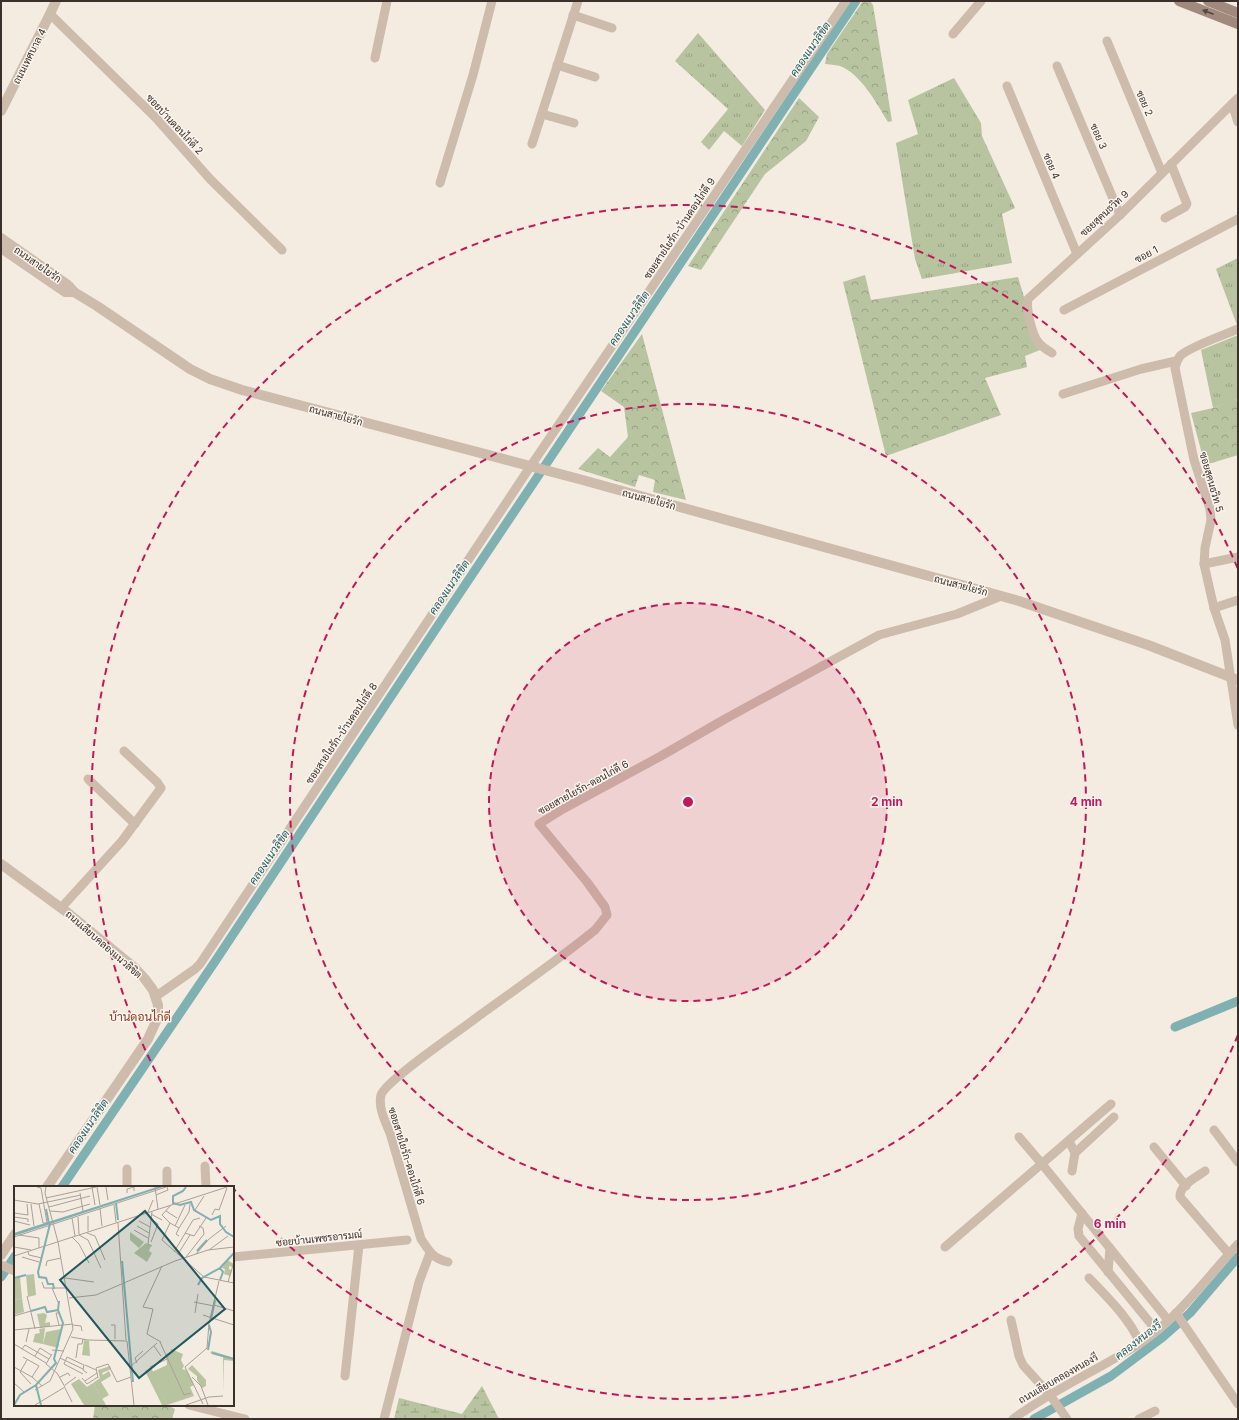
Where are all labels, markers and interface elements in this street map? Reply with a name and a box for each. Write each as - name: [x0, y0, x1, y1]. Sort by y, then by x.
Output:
- one-way arrow: [1202, 9, 1214, 15]
- water label: คลองแนวลิขิต: [787, 19, 834, 79]
- street label: ถนนเทศบาล 4: [10, 26, 48, 86]
- street label: ซอย 2: [1134, 88, 1156, 118]
- street label: ซอยบัานดอนไก่ดี 2: [144, 91, 206, 157]
- street label: ซอย 3: [1088, 121, 1110, 151]
- street label: ซอย 4: [1041, 151, 1063, 181]
- street label: ซอยสายใยรัก-บ้านดอนไก่ดี 9: [641, 175, 717, 281]
- street label: ซอยสุคนธวิท 9: [1077, 187, 1132, 240]
- street label: ถนนสายใยรัก: [12, 243, 64, 285]
- street label: ซอย 1: [1132, 243, 1160, 265]
- water label: คลองแนวลิขิต: [606, 288, 653, 348]
- street label: ถนนสายใยรัก: [308, 402, 364, 428]
- street label: ซอยสุคนธวิท 5: [1196, 451, 1226, 514]
- street label: ถนนสายใยรัก: [621, 486, 677, 512]
- water label: คลองแนวลิขิต: [426, 557, 473, 617]
- street label: ถนนสายใยรัก: [933, 572, 989, 598]
- street label: ซอยสายใยรัก-บ้านดอนไก่ดี 8: [303, 680, 379, 786]
- street label: ซอยสายใยรัก-ดอนไก่ดี 6: [536, 757, 630, 817]
- text: 2 min: [871, 794, 903, 809]
- text: 4 min: [1070, 794, 1102, 809]
- centre of rings: [681, 795, 695, 809]
- water label: คลองแนวลิขิต: [246, 827, 293, 887]
- street label: ถนนเลียบคลองแนวลิขิต: [63, 908, 145, 980]
- district label: บ้านดอนไก่ดี: [109, 1009, 171, 1024]
- water label: คลองแนวลิขิต: [65, 1096, 112, 1156]
- street label: ซอยสายใยรัก-ดอนไก่ดี 6: [386, 1106, 428, 1206]
- inset map: [14, 1186, 234, 1406]
- text: 6 min: [1094, 1216, 1126, 1231]
- street label: ซอยบ้านเพชรอารมณ์: [275, 1227, 363, 1248]
- water label: คลองหนองรี: [1111, 1316, 1165, 1363]
- street label: ถนนเลียบคลองหนองรี: [1016, 1350, 1100, 1406]

